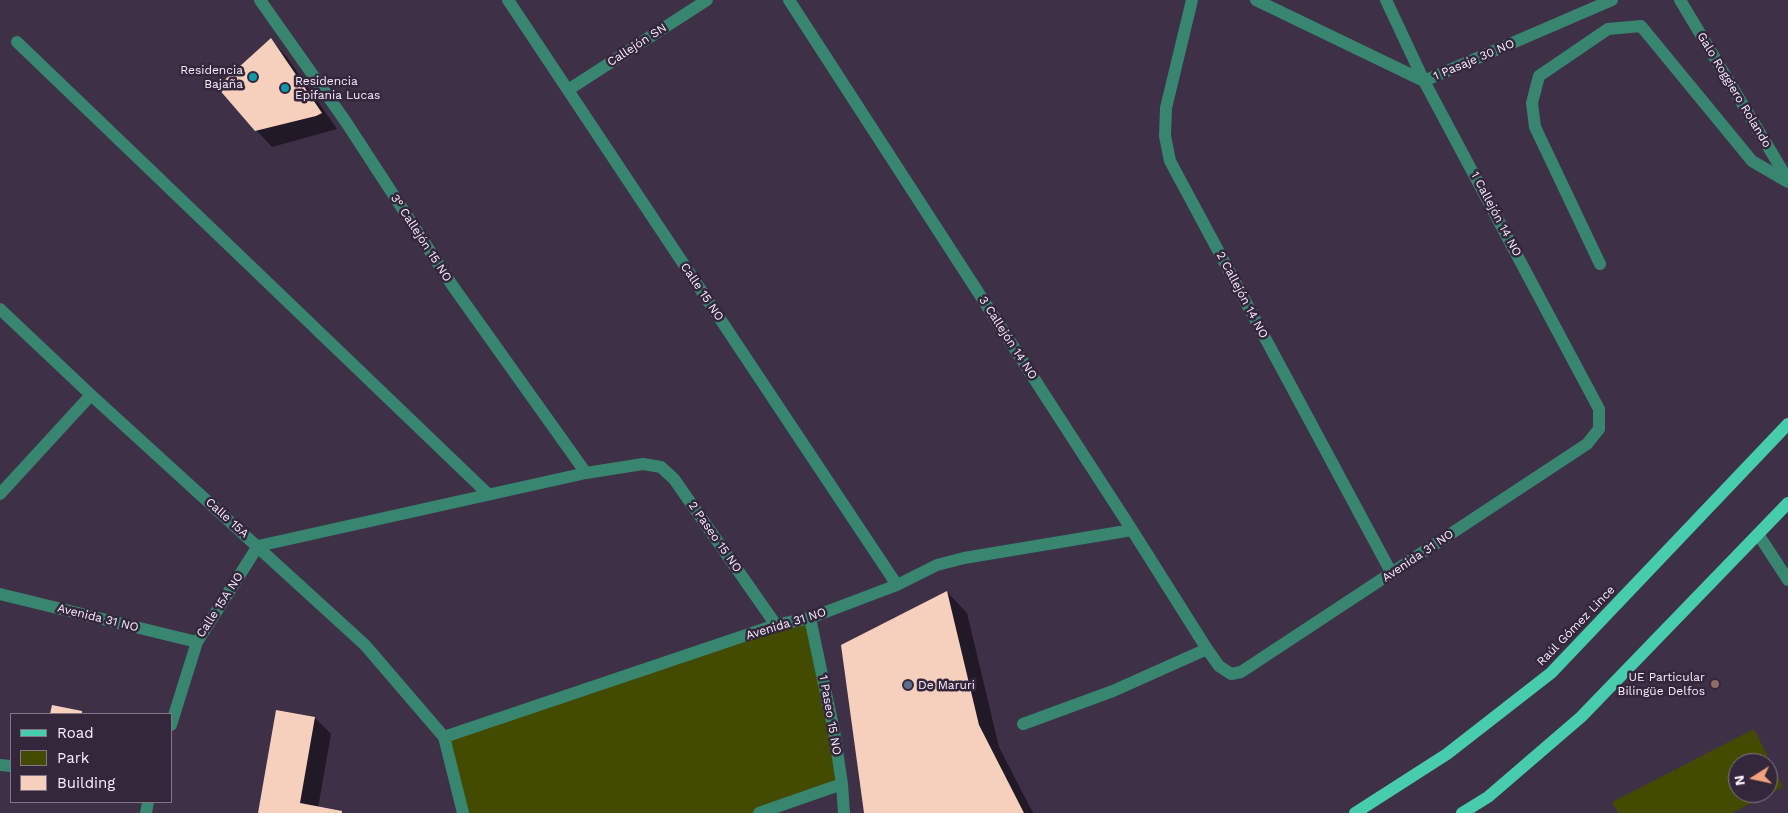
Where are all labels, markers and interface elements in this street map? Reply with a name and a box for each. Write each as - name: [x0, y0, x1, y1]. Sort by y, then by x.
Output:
- street label: Callejón SN: [605, 21, 669, 69]
- street label: Galo Roggiero Rolando: [1694, 30, 1774, 150]
- street label: 1 Pasaje 30 NO: [1431, 36, 1517, 84]
- place label: Residencia Bajaña: [180, 63, 243, 91]
- marker: Residencia Bajaña: [247, 71, 259, 83]
- place label: Residencia Epifania Lucas: [295, 74, 380, 102]
- marker: Residencia Epifania Lucas: [279, 82, 291, 94]
- street label: 1 Callejón 14 NO: [1468, 169, 1524, 259]
- street label: 3° Callejón 15 NO: [387, 192, 455, 284]
- street label: 2 Callejón 14 NO: [1213, 249, 1271, 341]
- street label: Calle 15 NO: [677, 260, 727, 324]
- street label: 3 Callejón 14 NO: [976, 294, 1040, 382]
- street label: Calle 15A: [203, 495, 251, 541]
- street label: 2 Paseo 15 NO: [685, 499, 745, 575]
- street label: Avenida 31 NO: [1379, 527, 1457, 585]
- street label: Calle 15A NO: [194, 570, 246, 640]
- street label: Raúl Gómez Lince: [1534, 583, 1618, 669]
- street label: Avenida 31 NO: [56, 601, 140, 635]
- street label: Avenida 31 NO: [744, 605, 828, 643]
- place label: UE Particular Bilingüe Delfos: [1618, 670, 1705, 698]
- street label: 1 Paseo 15 NO: [816, 674, 844, 756]
- place label: De Maruri: [918, 678, 975, 692]
- marker: UE Particular Bilingüe Delfos: [1709, 678, 1721, 690]
- marker: De Maruri: [902, 679, 914, 691]
- legend: [10, 713, 172, 803]
- text: Road: [57, 724, 94, 742]
- text: Park: [57, 749, 89, 767]
- north arrow: [1728, 753, 1778, 803]
- text: Building: [57, 774, 115, 792]
- text: N: [1730, 774, 1748, 787]

